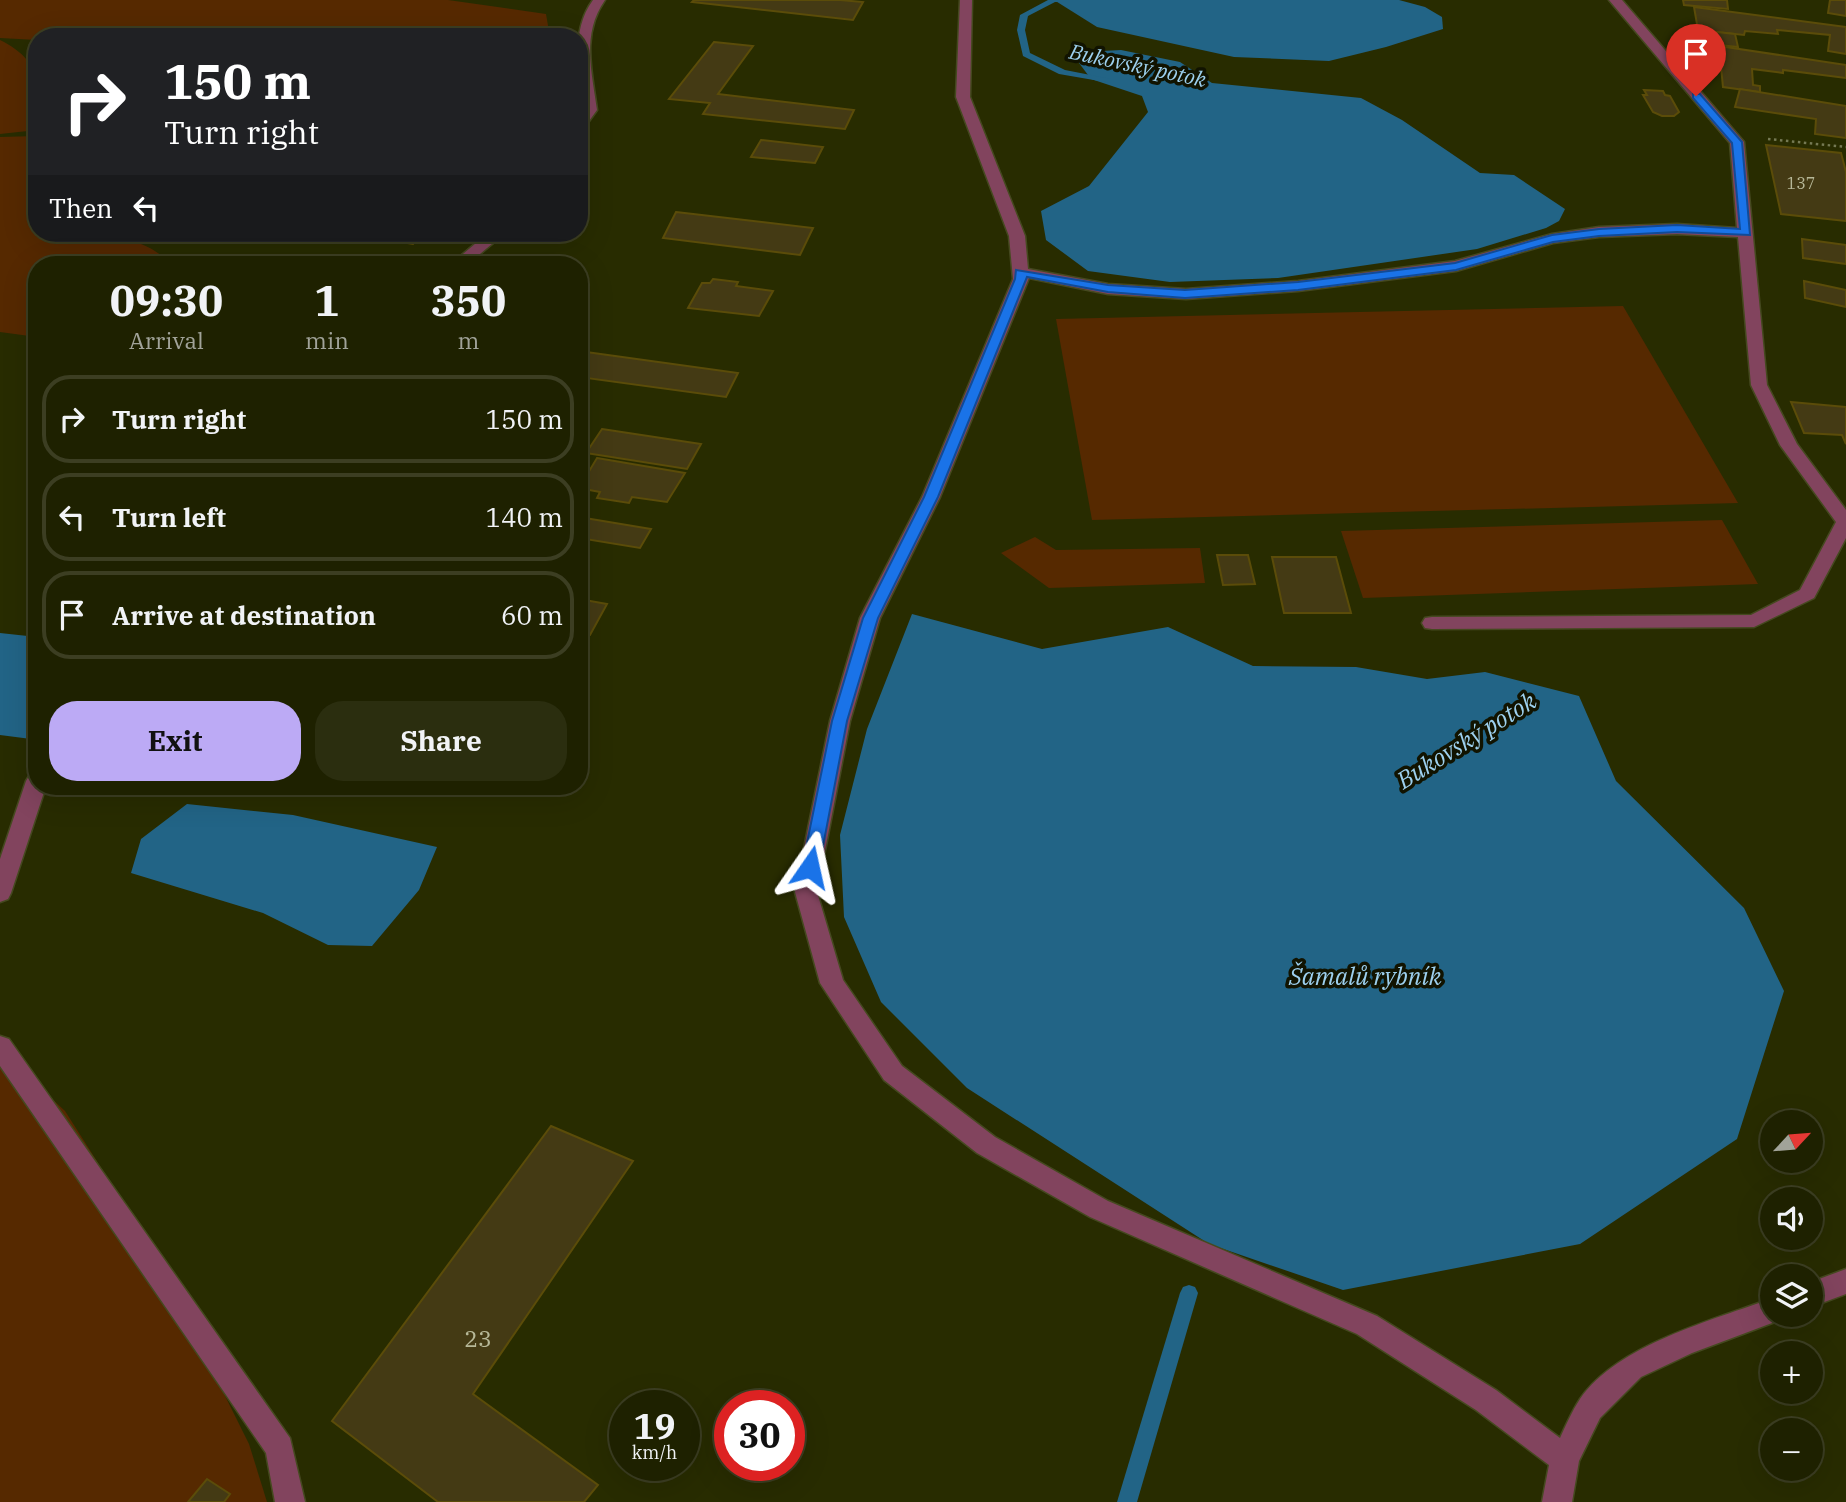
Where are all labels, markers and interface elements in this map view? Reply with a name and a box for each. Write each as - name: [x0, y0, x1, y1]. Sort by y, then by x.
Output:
- pin: [1666, 24, 1726, 96]
- icon: arrive: [1677, 35, 1715, 73]
- water label: Bukovský potok: [1066, 37, 1210, 93]
- text: 150 m: [164, 49, 311, 112]
- icon: right: [49, 56, 140, 147]
- text: Turn right: [164, 111, 319, 153]
- house number: 137: [1787, 173, 1815, 193]
- icon: left: [127, 189, 165, 227]
- text: Then: [49, 191, 113, 225]
- text: 09:30: [110, 273, 223, 328]
- text: 1: [314, 273, 340, 328]
- text: 350: [431, 273, 506, 328]
- text: Arrival: [129, 325, 204, 355]
- text: min: [305, 325, 349, 355]
- text: m: [457, 325, 479, 355]
- icon: right: [53, 400, 91, 438]
- text: Turn right: [112, 402, 246, 436]
- text: 150 m: [485, 402, 563, 436]
- icon: left: [53, 498, 91, 536]
- text: Turn left: [112, 500, 226, 534]
- text: 140 m: [485, 500, 563, 534]
- icon: arrive: [53, 596, 91, 634]
- text: Arrive at destination: [112, 598, 376, 632]
- text: 60 m: [501, 598, 563, 632]
- water label: Bukovský potok: [1389, 684, 1542, 796]
- button: Exit: [49, 701, 301, 781]
- button: Share: [315, 701, 567, 781]
- position arrow: [773, 830, 847, 904]
- water label: Šamalů rybník: [1288, 960, 1442, 992]
- north arrow: [1760, 1110, 1824, 1172]
- map controls: [1760, 1110, 1823, 1481]
- button: sound: [1760, 1187, 1823, 1250]
- button: layers: [1760, 1264, 1823, 1327]
- house number: 23: [464, 1323, 492, 1353]
- button: +: [1760, 1341, 1823, 1404]
- speed limit sign: 30: [714, 1390, 805, 1481]
- text: 19: [633, 1403, 676, 1449]
- button: −: [1760, 1418, 1823, 1481]
- text: km/h: [632, 1441, 677, 1464]

